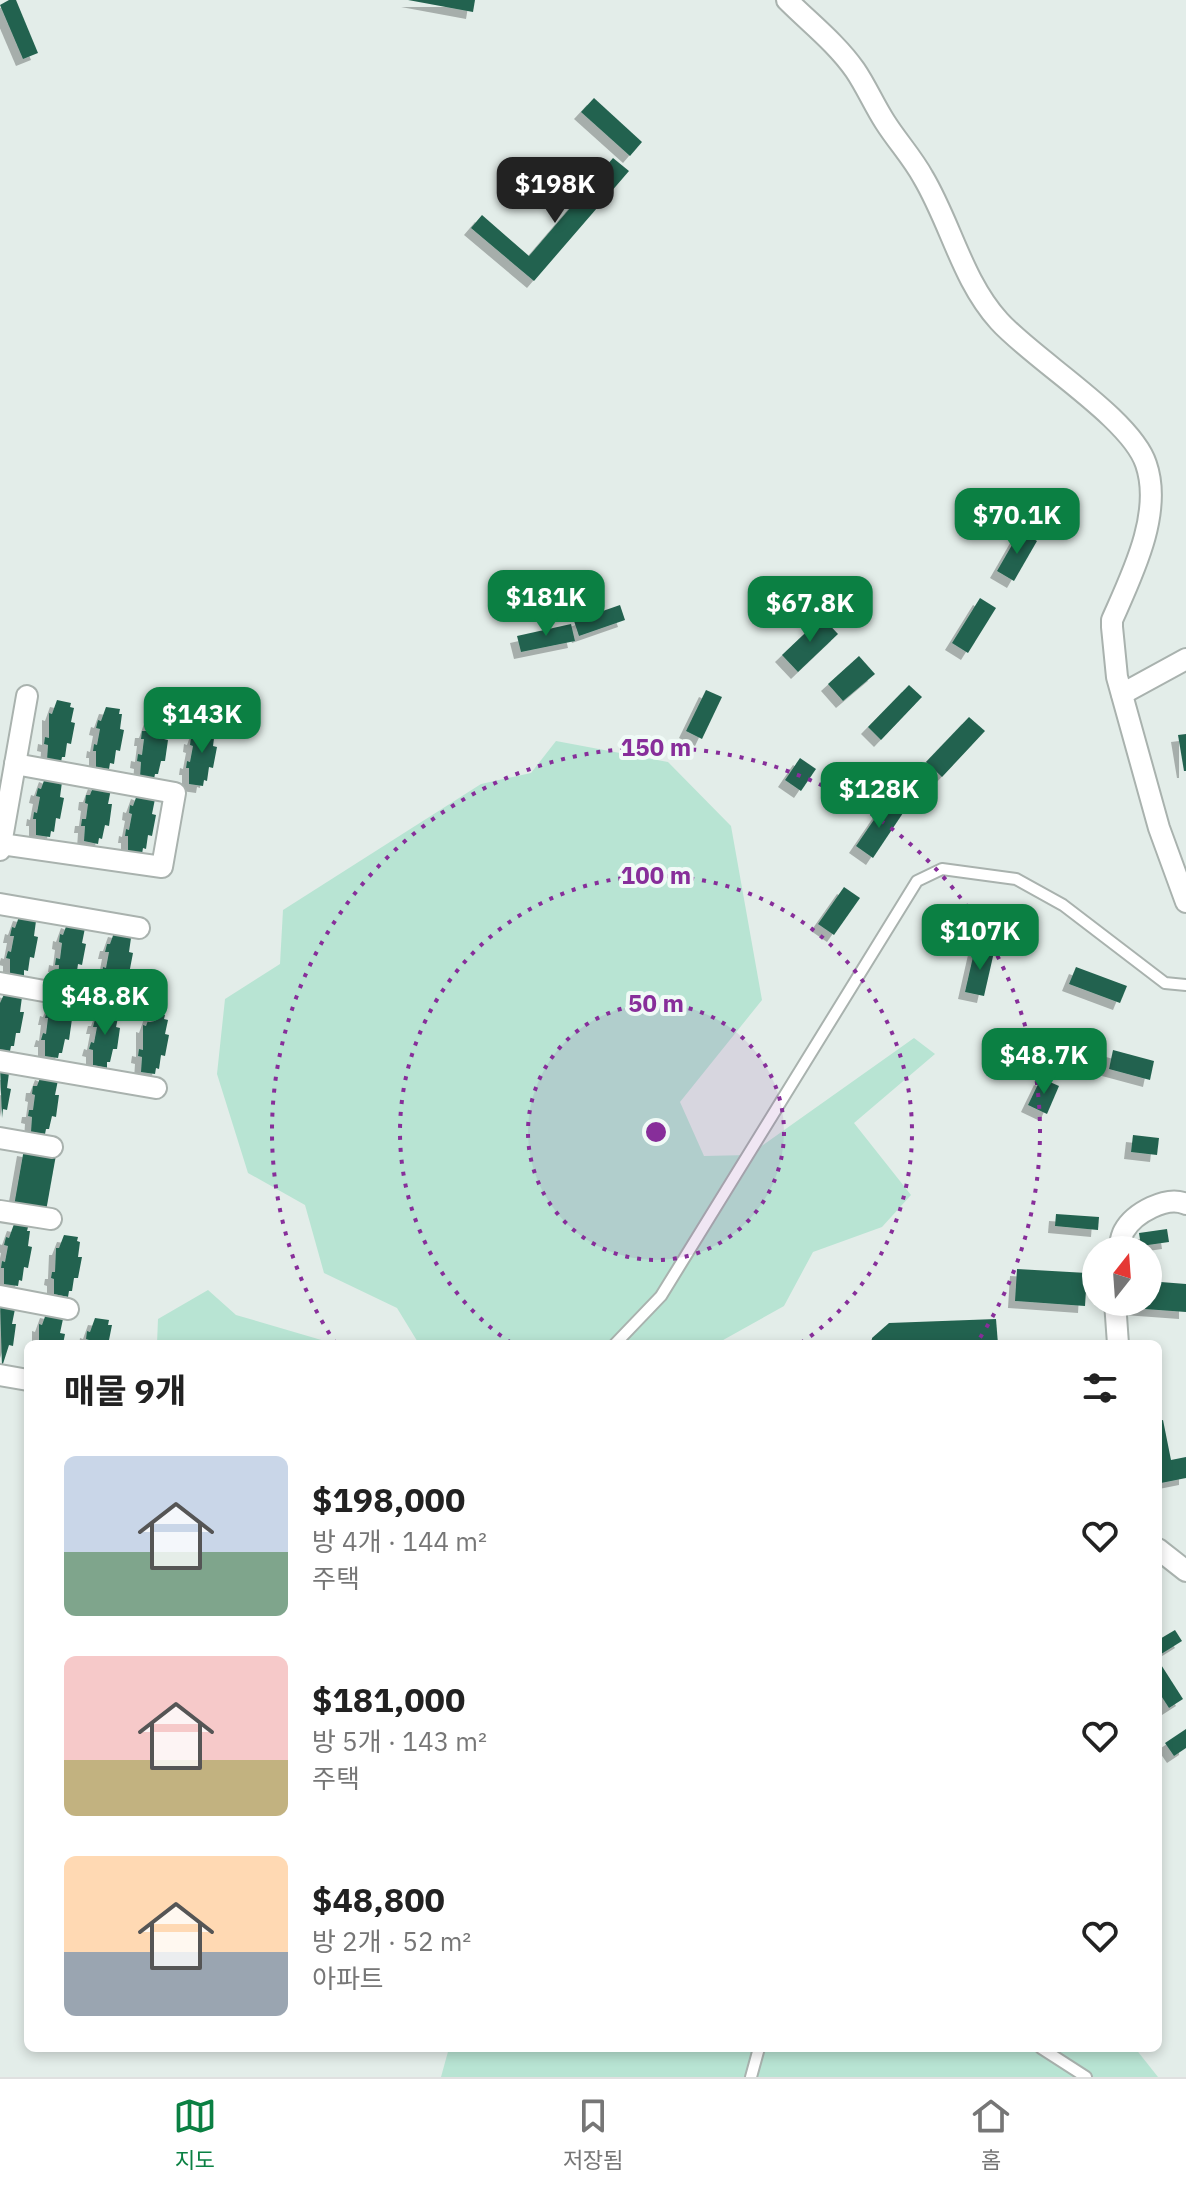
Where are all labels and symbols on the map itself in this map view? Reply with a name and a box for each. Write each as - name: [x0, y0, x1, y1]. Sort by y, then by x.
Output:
- pin: $198K: [499, 157, 611, 225]
- pin: $70.1K: [952, 488, 1082, 556]
- pin: $181K: [490, 570, 602, 638]
- pin: $67.8K: [745, 576, 875, 644]
- pin: $143K: [146, 687, 258, 755]
- text: 150 m: [621, 731, 691, 763]
- pin: $128K: [823, 762, 935, 830]
- text: 100 m: [621, 859, 691, 891]
- pin: $107K: [924, 904, 1036, 972]
- pin: $48.8K: [40, 969, 170, 1037]
- text: 50 m: [628, 987, 684, 1019]
- pin: $48.7K: [979, 1028, 1109, 1096]
- centre of rings: [642, 1118, 670, 1146]
- north arrow: [1082, 1236, 1162, 1316]

